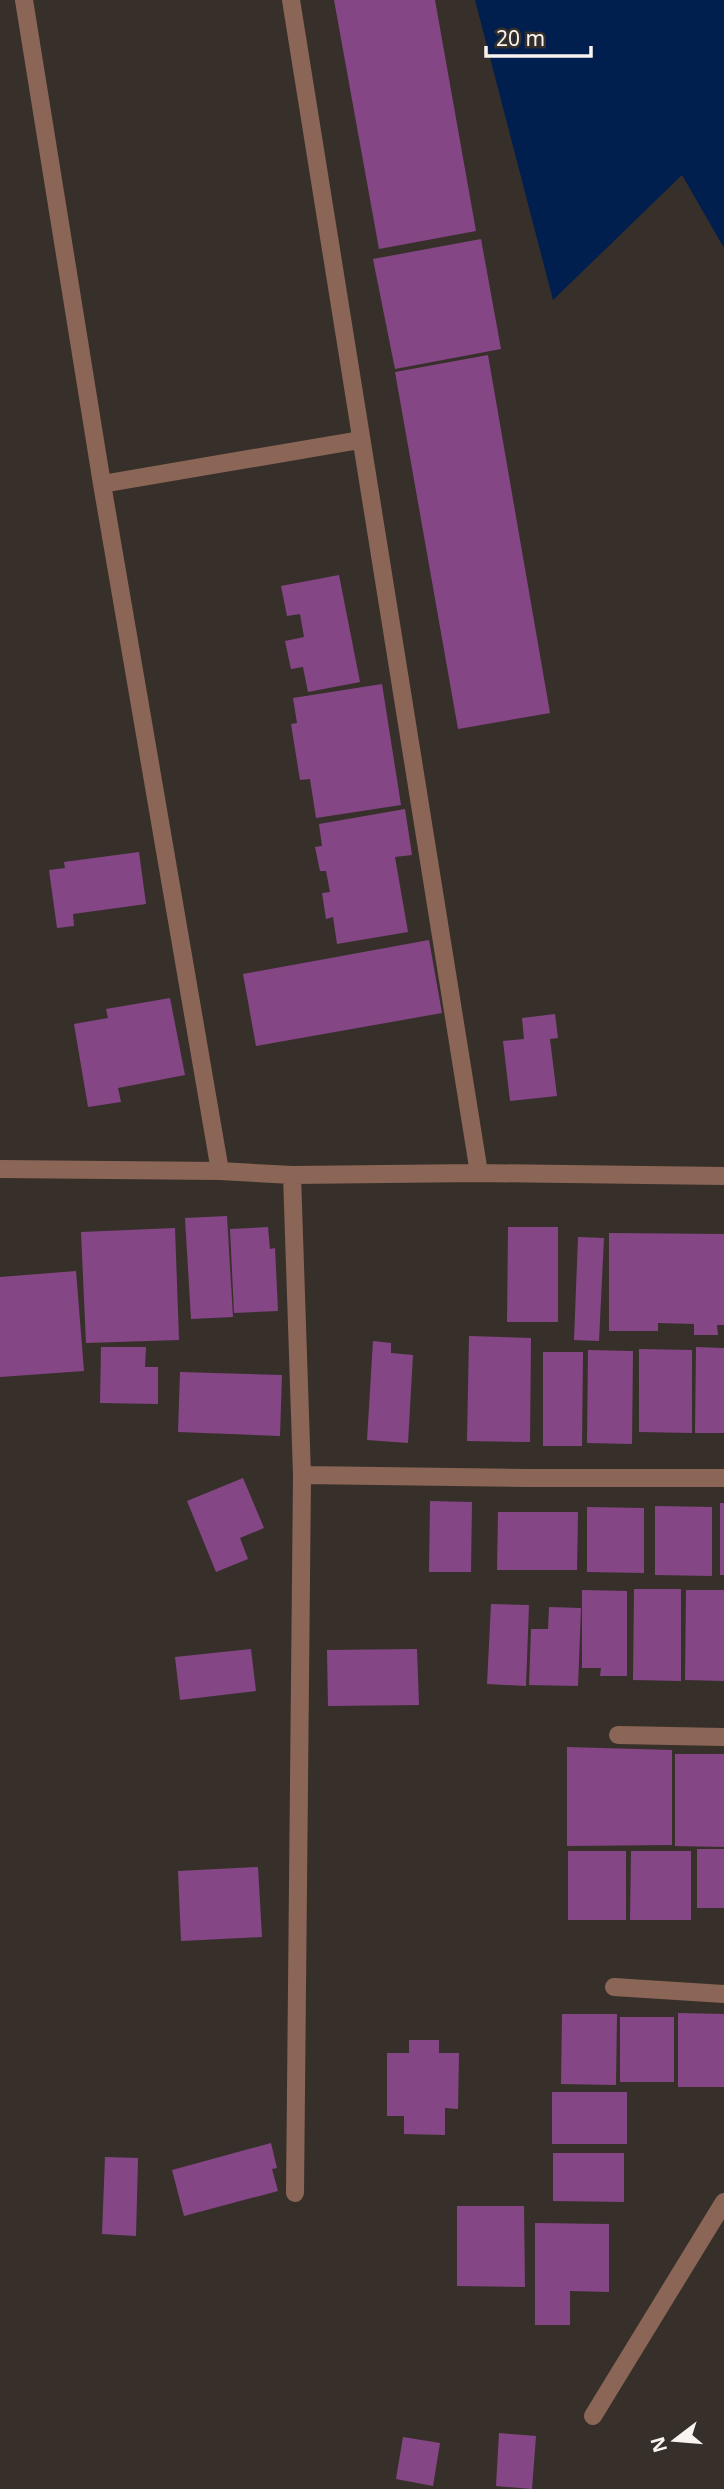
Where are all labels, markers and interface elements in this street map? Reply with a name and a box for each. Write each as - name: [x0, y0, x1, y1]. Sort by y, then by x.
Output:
- scale bar: [486, 14, 591, 58]
- text: 20 m: [496, 24, 545, 52]
- north arrow: [640, 2405, 710, 2475]
- text: N: [644, 2434, 673, 2456]

